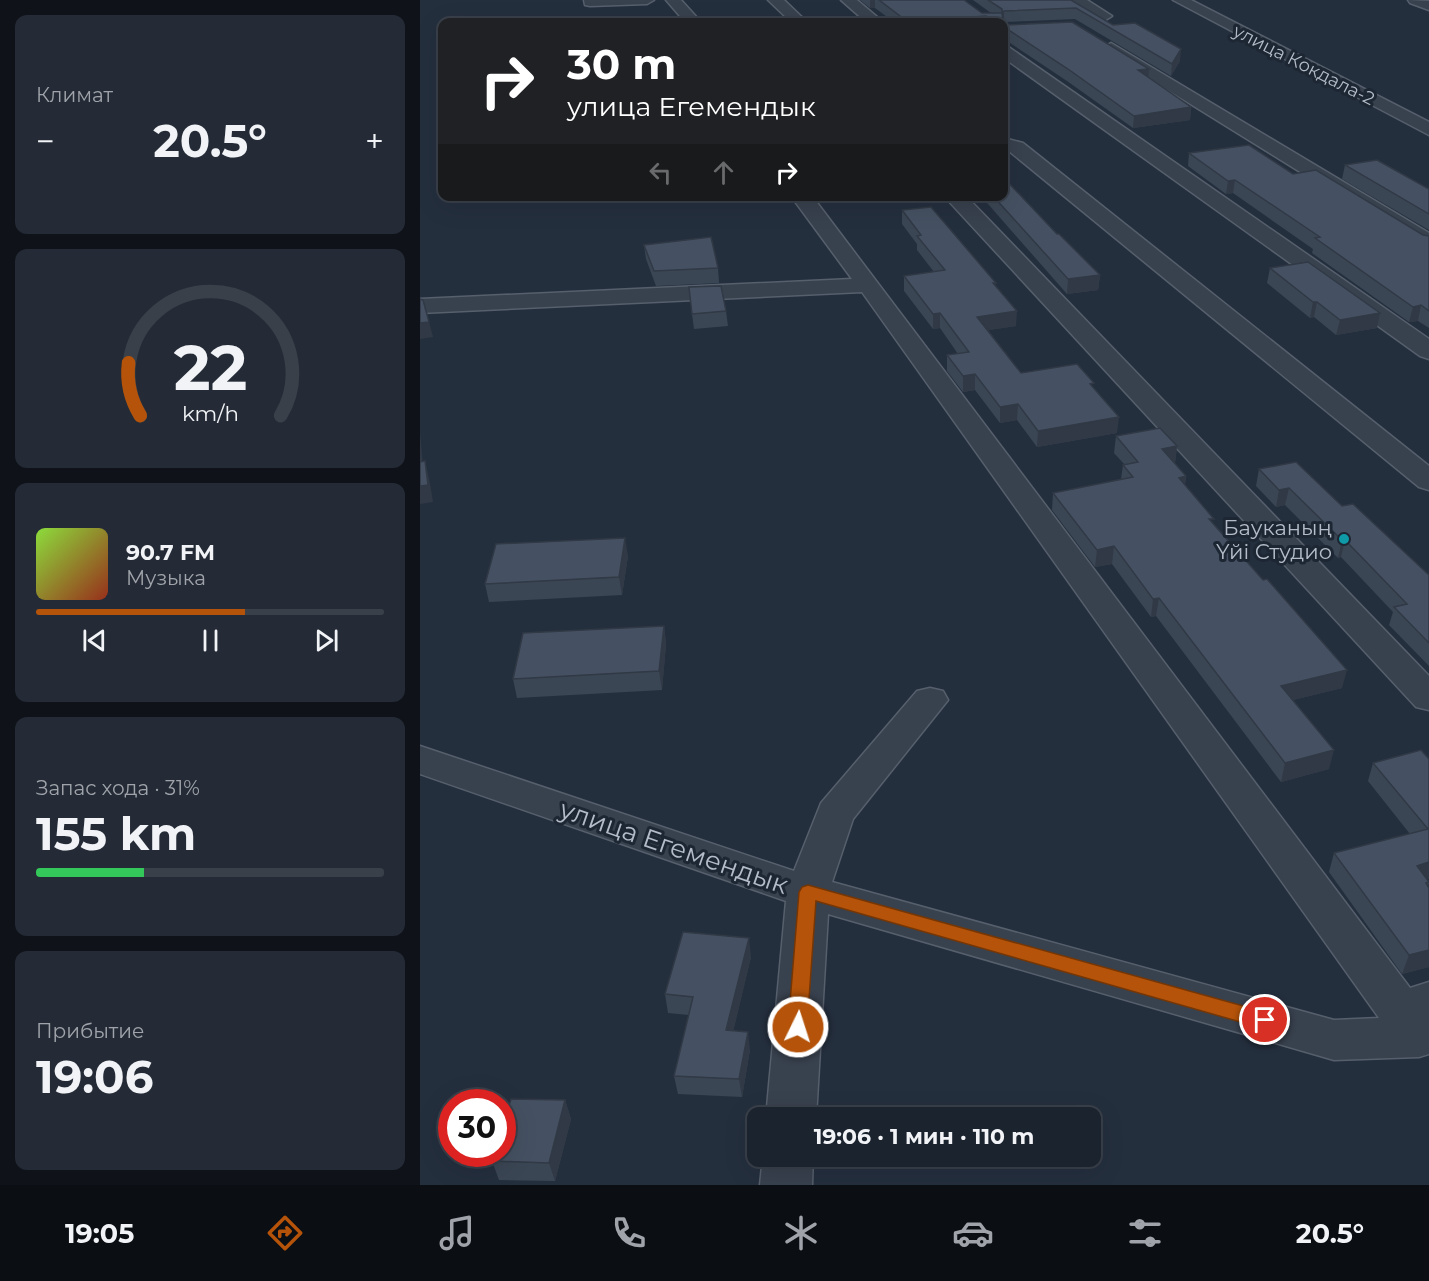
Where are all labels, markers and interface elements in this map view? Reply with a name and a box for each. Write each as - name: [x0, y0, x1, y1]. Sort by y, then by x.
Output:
- street label: улица Кокдала-2: [1229, 19, 1378, 110]
- text: 30 m: [567, 38, 676, 90]
- icon: right: [468, 42, 546, 120]
- text: Климат: [36, 83, 113, 107]
- text: улица Егемендык: [567, 90, 816, 123]
- text: 20.5°: [153, 113, 267, 168]
- text: −: [36, 121, 55, 161]
- text: +: [365, 121, 384, 161]
- icon: left: [644, 156, 677, 189]
- icon: ahead: [707, 156, 740, 189]
- icon: right: [770, 156, 803, 189]
- text: 22: [173, 330, 247, 406]
- text: km/h: [181, 400, 239, 426]
- place label: Бауканың Үйі Студио: [1216, 515, 1332, 564]
- marker: Бауканың Үйі Студио: [1337, 532, 1351, 546]
- text: 90.7 FM: [126, 539, 215, 566]
- text: Музыка: [126, 566, 206, 590]
- icon: previous: [78, 624, 111, 657]
- icon: pause: [194, 624, 227, 657]
- icon: next: [310, 624, 343, 657]
- text: Запас хода · 31%: [36, 776, 200, 800]
- street label: улица Егемендык: [555, 793, 792, 901]
- text: 155 km: [36, 806, 196, 861]
- pin: [1239, 994, 1290, 1045]
- position arrow: [766, 995, 830, 1059]
- icon: arrive: [1248, 1003, 1281, 1036]
- text: Прибытие: [36, 1019, 144, 1043]
- text: 19:06: [36, 1049, 153, 1104]
- speed limit sign: 30: [438, 1089, 516, 1167]
- text: 19:06 · 1 мин · 110 m: [814, 1123, 1034, 1150]
- icon: directions: [264, 1212, 306, 1254]
- icon: music: [436, 1212, 478, 1254]
- icon: phone: [608, 1212, 650, 1254]
- icon: climate: [780, 1212, 822, 1254]
- icon: car: [952, 1212, 994, 1254]
- icon: filters: [1124, 1212, 1166, 1254]
- text: 19:05: [65, 1217, 134, 1250]
- text: 20.5°: [1296, 1217, 1364, 1250]

